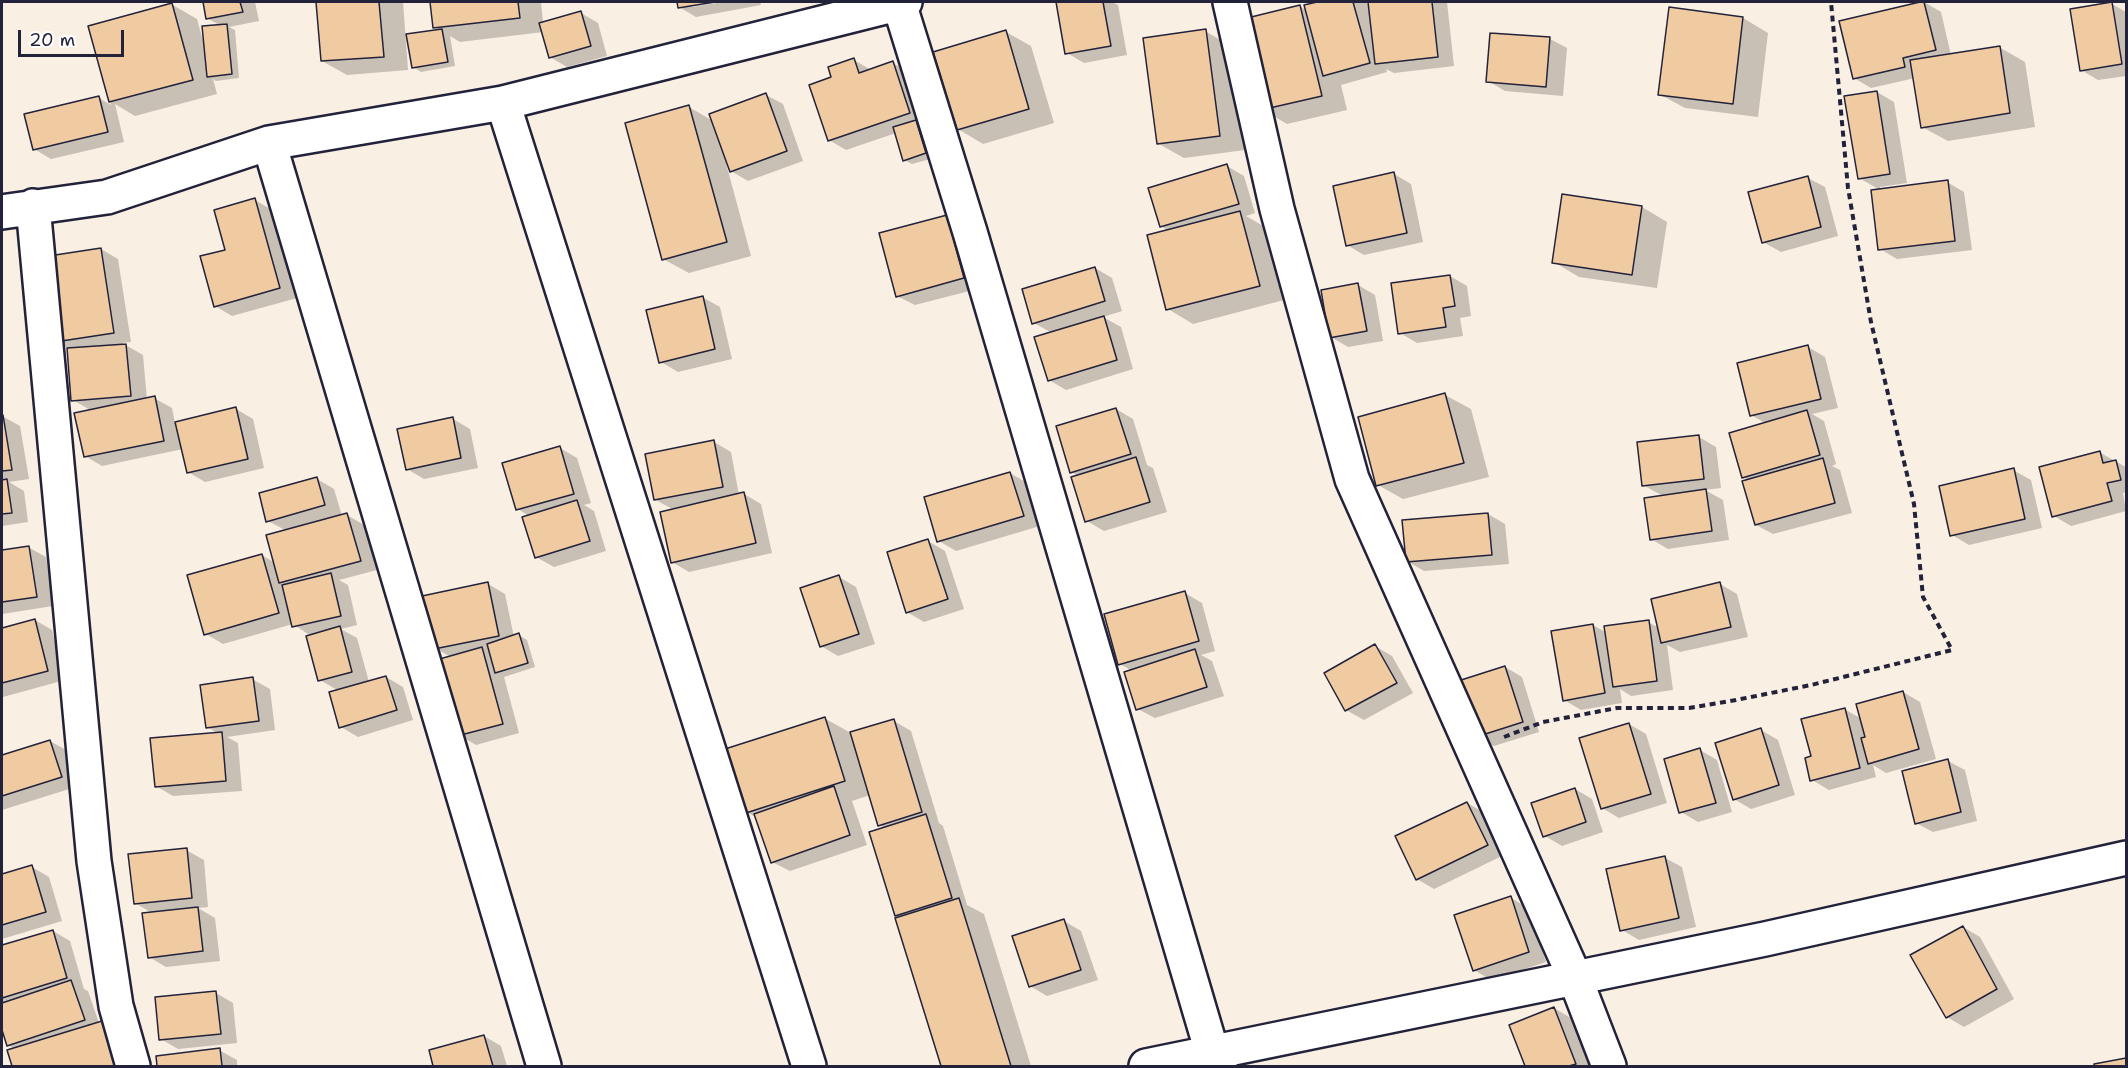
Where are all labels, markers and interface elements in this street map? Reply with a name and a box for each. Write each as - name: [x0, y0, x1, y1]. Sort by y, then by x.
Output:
- scale bar: [21, 18, 128, 56]
- text: 20 m: [29, 28, 75, 52]

